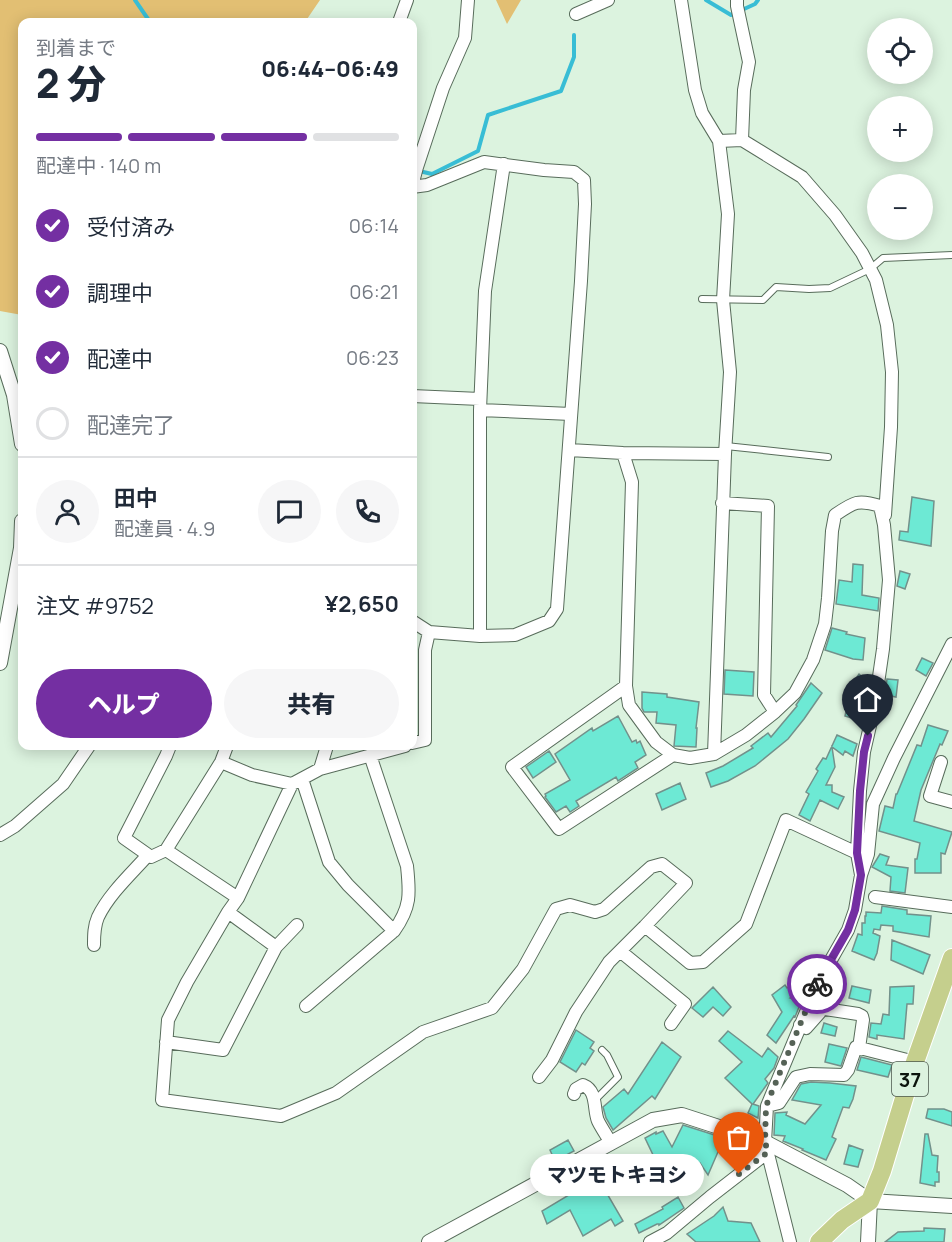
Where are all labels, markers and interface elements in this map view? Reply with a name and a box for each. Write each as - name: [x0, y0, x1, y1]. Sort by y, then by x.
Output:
- map controls: [867, 18, 933, 240]
- button: locate: [867, 18, 933, 84]
- text: 到着まで: [36, 34, 116, 61]
- text: 06:44–06:49: [261, 54, 399, 84]
- text: 2 分: [36, 56, 106, 110]
- button: +: [867, 96, 933, 162]
- text: 配達中 · 140 m: [36, 152, 161, 179]
- button: −: [867, 174, 933, 240]
- icon: check: [36, 209, 69, 242]
- text: 受付済み: [87, 212, 175, 242]
- text: 06:14: [349, 212, 399, 239]
- icon: check: [36, 275, 69, 308]
- text: 調理中: [87, 278, 153, 308]
- text: 06:21: [349, 278, 399, 305]
- icon: check: [36, 341, 69, 374]
- text: 配達中: [87, 344, 153, 374]
- text: 06:23: [346, 344, 399, 371]
- text: 配達完了: [87, 410, 175, 440]
- button: person: [36, 480, 99, 543]
- button: chat: [258, 480, 321, 543]
- button: phone: [336, 480, 399, 543]
- text: 田中: [114, 483, 158, 513]
- text: 配達員 · 4.9: [114, 515, 215, 542]
- text: ¥2,650: [325, 589, 399, 619]
- text: 注文 #9752: [36, 591, 154, 621]
- button: ヘルプ: [36, 669, 212, 738]
- button: 共有: [224, 669, 399, 738]
- pin: [842, 674, 893, 736]
- icon: home: [851, 683, 884, 716]
- courier: [787, 954, 847, 1014]
- icon: bike: [801, 968, 834, 1001]
- road number: 37: [892, 1062, 928, 1096]
- pin: [713, 1112, 764, 1174]
- icon: bag: [722, 1121, 755, 1154]
- callout: マツモトキヨシ: [529, 1153, 703, 1195]
- text: マツモトキヨシ: [547, 1161, 687, 1188]

